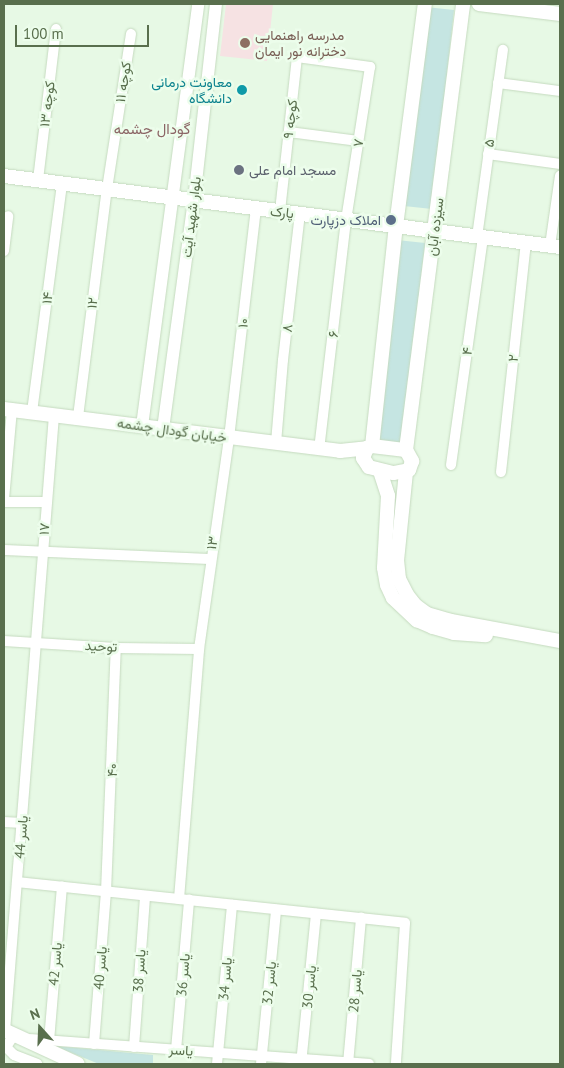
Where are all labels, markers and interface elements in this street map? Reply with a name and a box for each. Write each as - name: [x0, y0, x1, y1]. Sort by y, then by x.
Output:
- scale bar: [18, 15, 151, 47]
- text: 100 m: [23, 24, 64, 43]
- place label: مدرسه راهنمایی دخترانه نور ایمان: [255, 27, 346, 59]
- marker: مدرسه راهنمایی دخترانه نور ایمان: [239, 37, 251, 49]
- street label: کوچه ۱۱: [112, 60, 134, 104]
- place label: معاونت درمانی دانشگاه: [151, 74, 232, 106]
- street label: کوچه ۱۳: [36, 80, 58, 128]
- marker: معاونت درمانی دانشگاه: [236, 84, 248, 96]
- street label: کوچه ۹: [279, 98, 301, 140]
- district label: گودال چشمه: [114, 120, 190, 138]
- street label: ۷: [349, 138, 367, 148]
- street label: ۵: [480, 138, 498, 148]
- place label: مسجد امام علی: [249, 162, 336, 178]
- marker: مسجد امام علی: [233, 164, 245, 176]
- street label: بلوار شهید آیت: [178, 176, 204, 258]
- street label: سیزده آبان: [423, 197, 447, 257]
- street label: پارک: [269, 202, 295, 222]
- place label: املاک دزپارت: [310, 212, 381, 228]
- marker: املاک دزپارت: [385, 214, 397, 226]
- street label: ۱۴: [38, 291, 56, 305]
- street label: ۱۲: [83, 296, 101, 310]
- street label: ۱۰: [234, 317, 252, 329]
- street label: ۸: [278, 323, 296, 333]
- street label: ۶: [324, 330, 342, 338]
- street label: ۴: [458, 346, 476, 356]
- street label: ۲: [504, 353, 522, 363]
- street label: خیابان گودال چشمه: [116, 414, 228, 446]
- street label: ۱۷: [35, 522, 53, 536]
- street label: ۱۳: [203, 535, 221, 551]
- street label: توحید: [84, 637, 118, 655]
- street label: ۴۰: [103, 763, 121, 777]
- street label: یاسر 44: [11, 815, 31, 859]
- street label: یاسر 42: [45, 942, 65, 986]
- street label: یاسر 40: [90, 946, 110, 990]
- street label: یاسر 38: [129, 949, 149, 993]
- street label: یاسر 36: [173, 953, 193, 997]
- street label: یاسر 34: [215, 957, 235, 1001]
- street label: یاسر 32: [258, 961, 280, 1005]
- street label: یاسر 30: [298, 965, 320, 1009]
- street label: یاسر 28: [345, 969, 365, 1013]
- north arrow: [15, 1003, 65, 1053]
- text: N: [27, 1004, 42, 1024]
- street label: یاسر: [168, 1041, 194, 1059]

